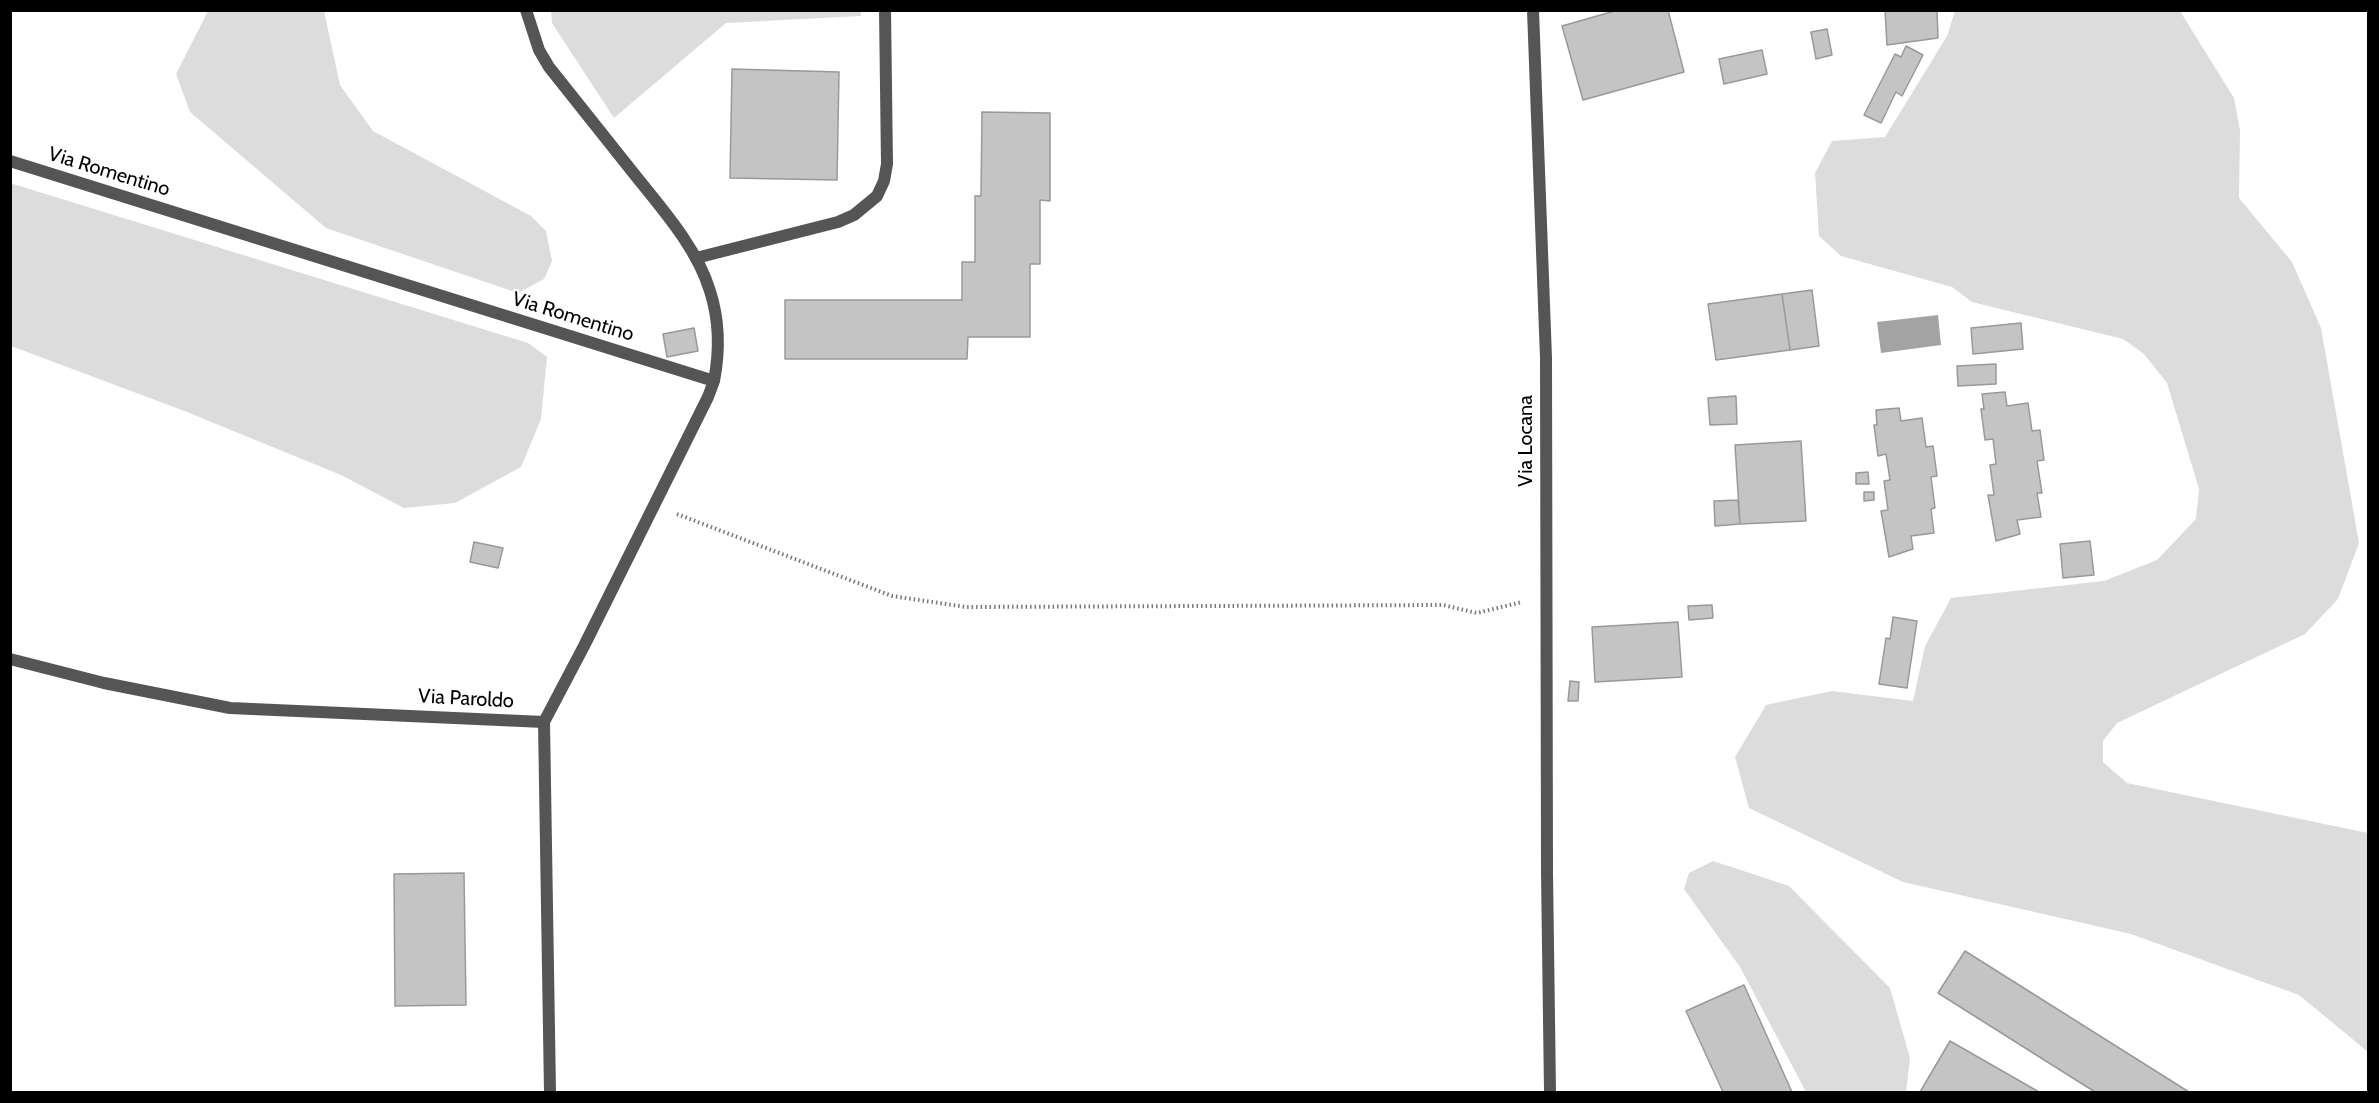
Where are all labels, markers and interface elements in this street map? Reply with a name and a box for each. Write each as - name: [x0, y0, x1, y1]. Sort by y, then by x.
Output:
- street label: Via Romentino: [45, 142, 173, 202]
- street label: Via Romentino: [509, 287, 637, 347]
- street label: Via Locana: [1514, 395, 1538, 487]
- street label: Via Paroldo: [417, 685, 515, 713]

